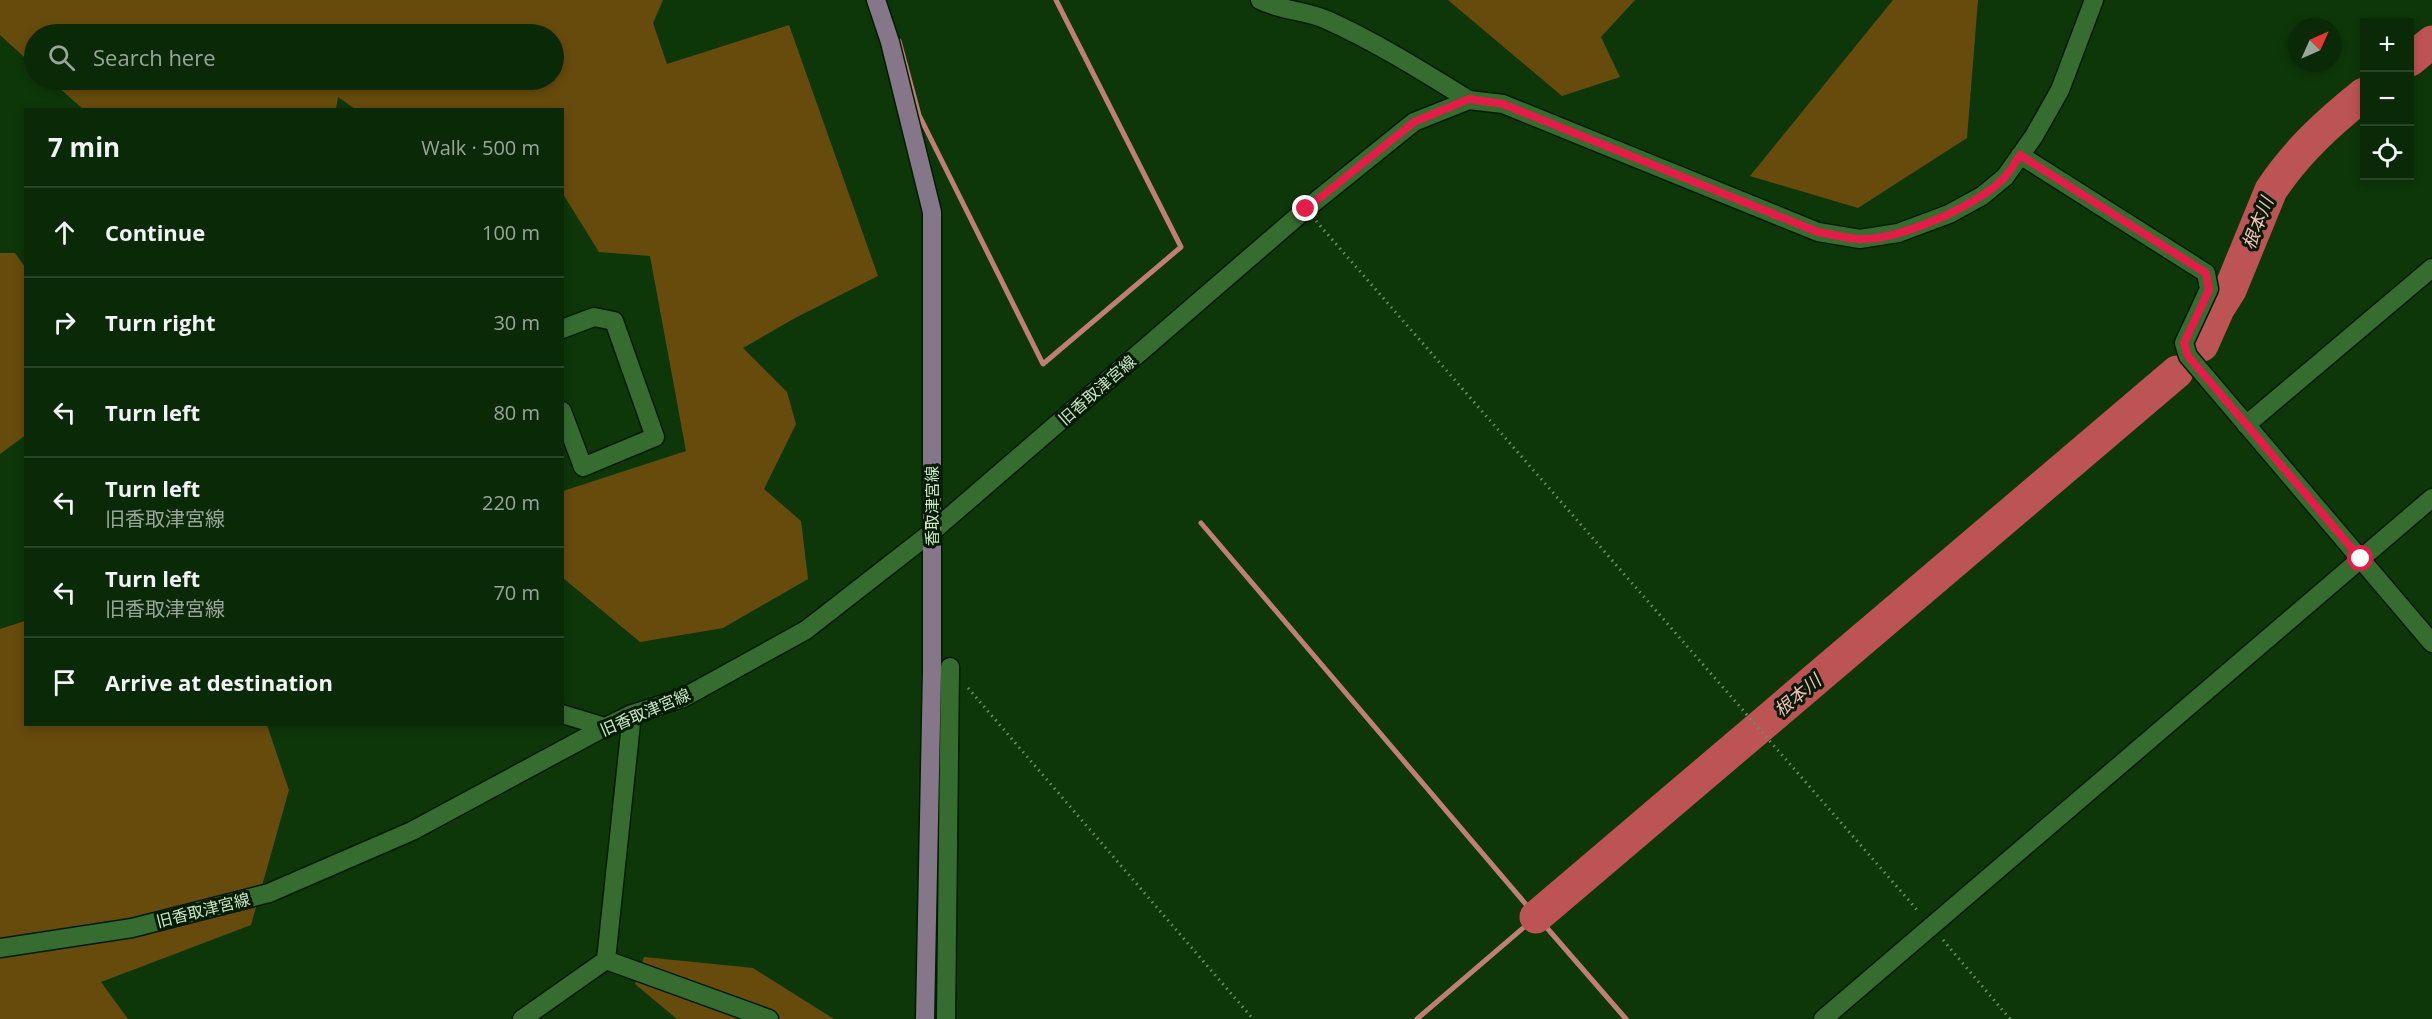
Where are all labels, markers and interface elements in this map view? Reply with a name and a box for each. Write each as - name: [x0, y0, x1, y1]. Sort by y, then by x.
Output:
- north arrow: [2288, 18, 2342, 72]
- map controls: [2360, 18, 2414, 180]
- button: +: [2360, 18, 2414, 72]
- search box: [24, 24, 564, 90]
- icon: search: [45, 41, 78, 74]
- text: Search here: [93, 42, 216, 72]
- button: −: [2360, 72, 2414, 126]
- button: locate: [2360, 126, 2414, 180]
- text: 7 min: [48, 129, 120, 165]
- text: Walk · 500 m: [421, 134, 540, 161]
- water label: 根本川: [2236, 192, 2279, 253]
- route end: [1292, 195, 1318, 221]
- icon: ahead: [48, 216, 81, 249]
- text: Continue: [105, 217, 205, 247]
- text: 100 m: [482, 219, 540, 246]
- icon: right: [48, 306, 81, 339]
- text: Turn right: [105, 307, 216, 337]
- text: 30 m: [493, 309, 540, 336]
- street label: 旧香取津宮線: [1054, 350, 1140, 430]
- icon: left: [48, 396, 81, 429]
- text: Turn left: [105, 397, 200, 427]
- text: 80 m: [493, 399, 540, 426]
- street label: 香取津宮線: [921, 466, 943, 546]
- text: Turn left: [105, 473, 200, 503]
- icon: left: [48, 486, 81, 519]
- text: 220 m: [482, 489, 540, 516]
- text: 旧香取津宮線: [105, 505, 225, 532]
- route start: [2347, 545, 2373, 571]
- text: Turn left: [105, 563, 200, 593]
- icon: left: [48, 576, 81, 609]
- text: 70 m: [493, 579, 540, 606]
- text: 旧香取津宮線: [105, 595, 225, 622]
- icon: arrive: [48, 666, 81, 699]
- text: Arrive at destination: [105, 667, 333, 697]
- water label: 根本川: [1769, 667, 1827, 722]
- street label: 旧香取津宮線: [597, 683, 693, 741]
- street label: 旧香取津宮線: [154, 888, 252, 932]

